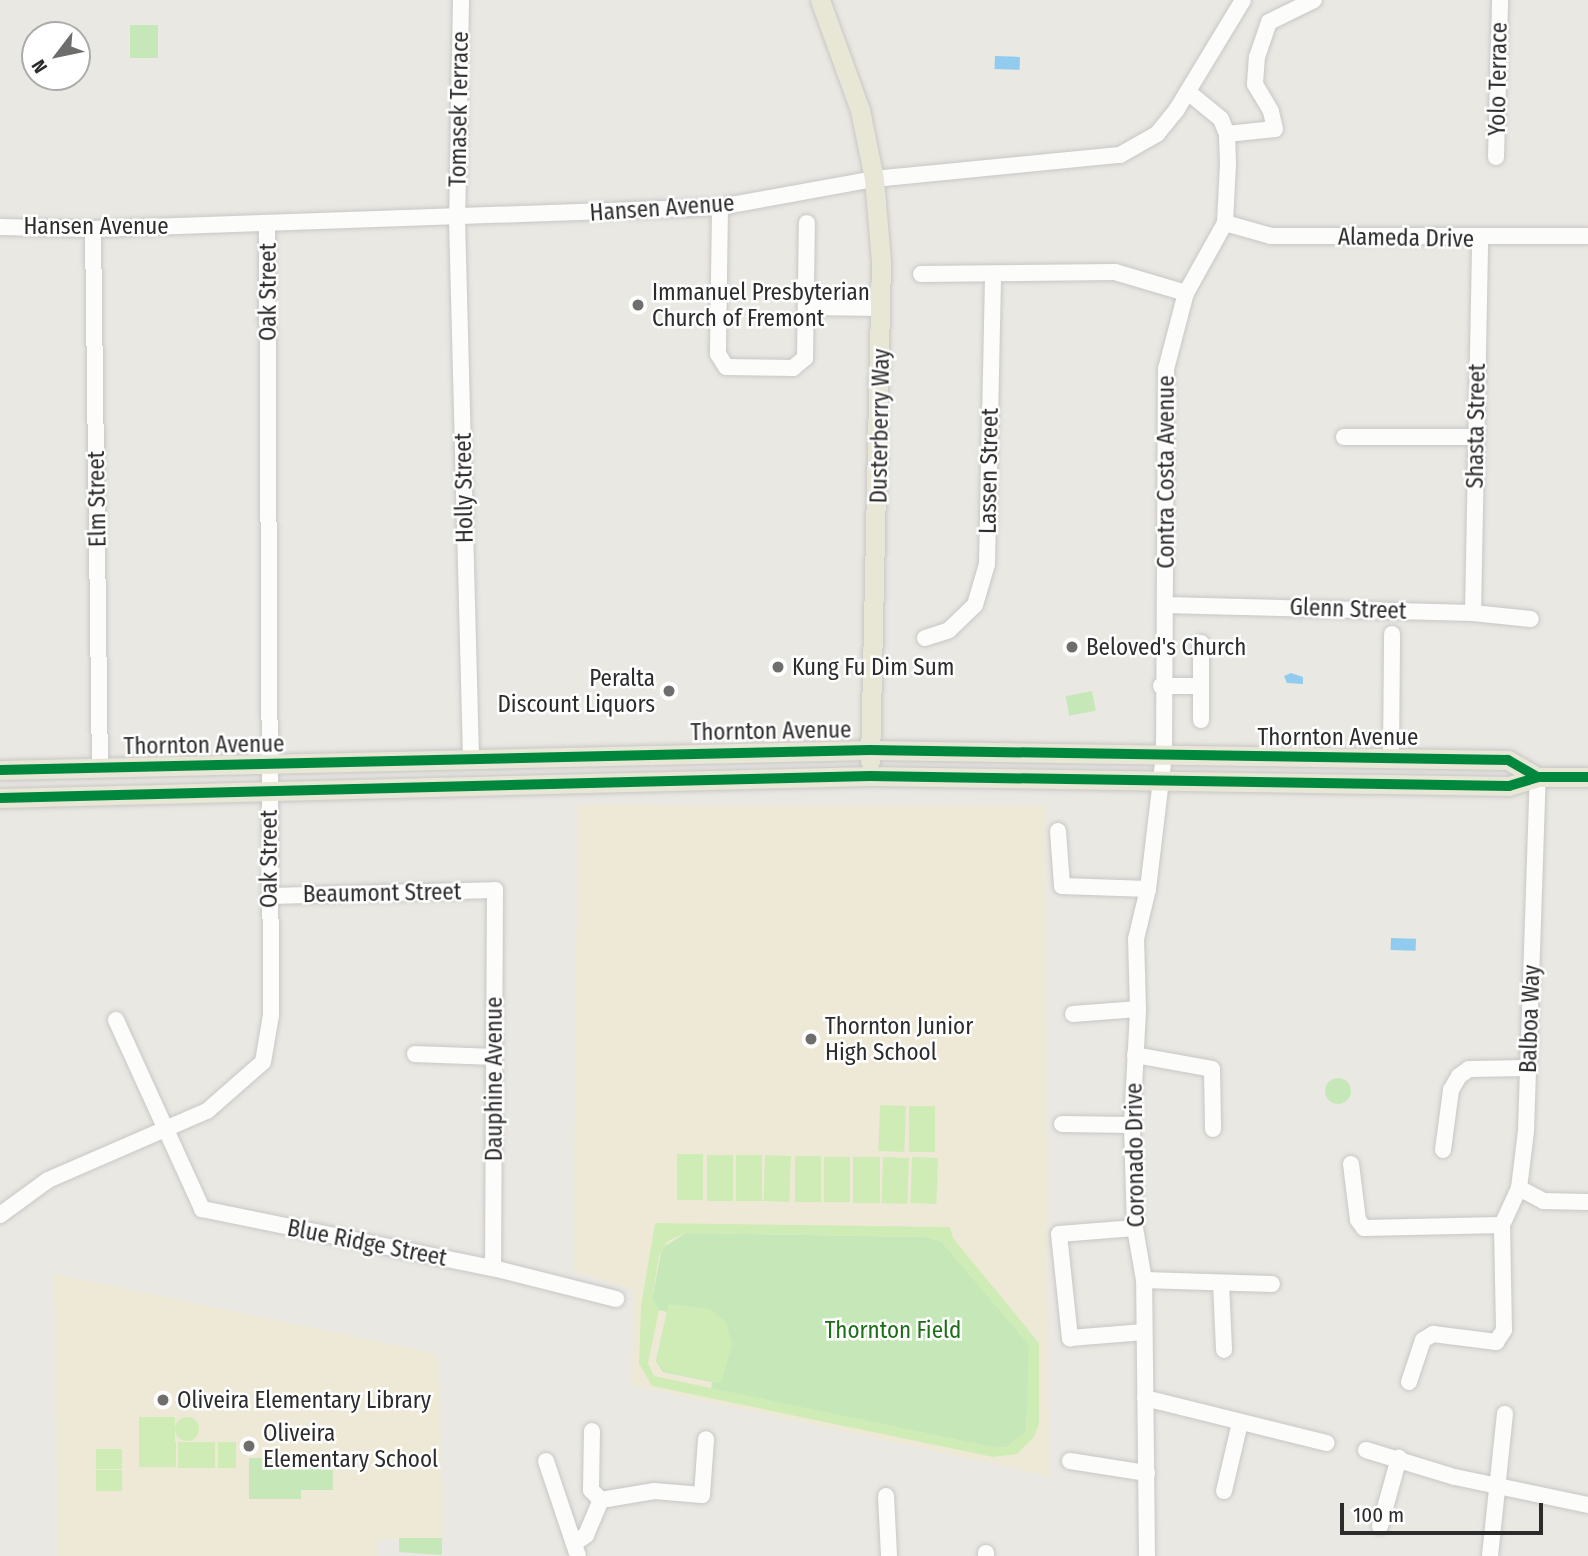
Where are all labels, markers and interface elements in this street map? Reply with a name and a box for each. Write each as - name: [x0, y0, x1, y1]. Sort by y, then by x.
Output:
- north arrow: [21, 21, 91, 91]
- street label: Yolo Terrace: [1483, 22, 1513, 136]
- street label: Tomasek Terrace: [444, 31, 474, 187]
- text: N: [27, 55, 52, 77]
- street label: Hansen Avenue: [589, 189, 735, 227]
- street label: Hansen Avenue: [23, 212, 169, 240]
- street label: Alameda Drive: [1338, 223, 1474, 253]
- street label: Oak Street: [254, 243, 282, 341]
- place label: Immanuel Presbyterian Church of Fremont: [652, 278, 870, 332]
- marker: Immanuel Presbyterian Church of Fremont: [630, 297, 646, 313]
- street label: Dusterberry Way: [865, 348, 895, 504]
- street label: Shasta Street: [1461, 363, 1491, 489]
- street label: Contra Costa Avenue: [1152, 375, 1180, 569]
- street label: Lassen Street: [974, 408, 1004, 534]
- street label: Holly Street: [449, 433, 479, 543]
- street label: Elm Street: [82, 451, 112, 547]
- street label: Glenn Street: [1289, 593, 1407, 625]
- place label: Beloved's Church: [1086, 633, 1246, 661]
- marker: Beloved's Church: [1064, 639, 1080, 655]
- place label: Kung Fu Dim Sum: [792, 653, 954, 681]
- marker: Kung Fu Dim Sum: [770, 659, 786, 675]
- place label: Peralta Discount Liquors: [497, 664, 655, 718]
- marker: Peralta Discount Liquors: [661, 683, 677, 699]
- street label: Thornton Avenue: [690, 716, 852, 746]
- street label: Thornton Avenue: [1258, 723, 1418, 751]
- street label: Thornton Avenue: [123, 730, 285, 760]
- street label: Oak Street: [255, 810, 283, 908]
- street label: Beaumont Street: [303, 878, 461, 908]
- street label: Balboa Way: [1514, 964, 1546, 1074]
- street label: Dauphine Avenue: [480, 997, 508, 1161]
- place label: Thornton Junior High School: [825, 1012, 973, 1066]
- marker: Thornton Junior High School: [803, 1031, 819, 1047]
- street label: Coronado Drive: [1120, 1082, 1150, 1228]
- street label: Blue Ridge Street: [285, 1214, 449, 1272]
- park label: Thornton Field: [825, 1316, 961, 1344]
- place label: Oliveira Elementary Library: [177, 1386, 431, 1414]
- marker: Oliveira Elementary Library: [155, 1392, 171, 1408]
- place label: Oliveira Elementary School: [263, 1419, 438, 1473]
- marker: Oliveira Elementary School: [241, 1438, 257, 1454]
- scale bar: [1343, 1490, 1546, 1534]
- text: 100 m: [1353, 1502, 1404, 1528]

